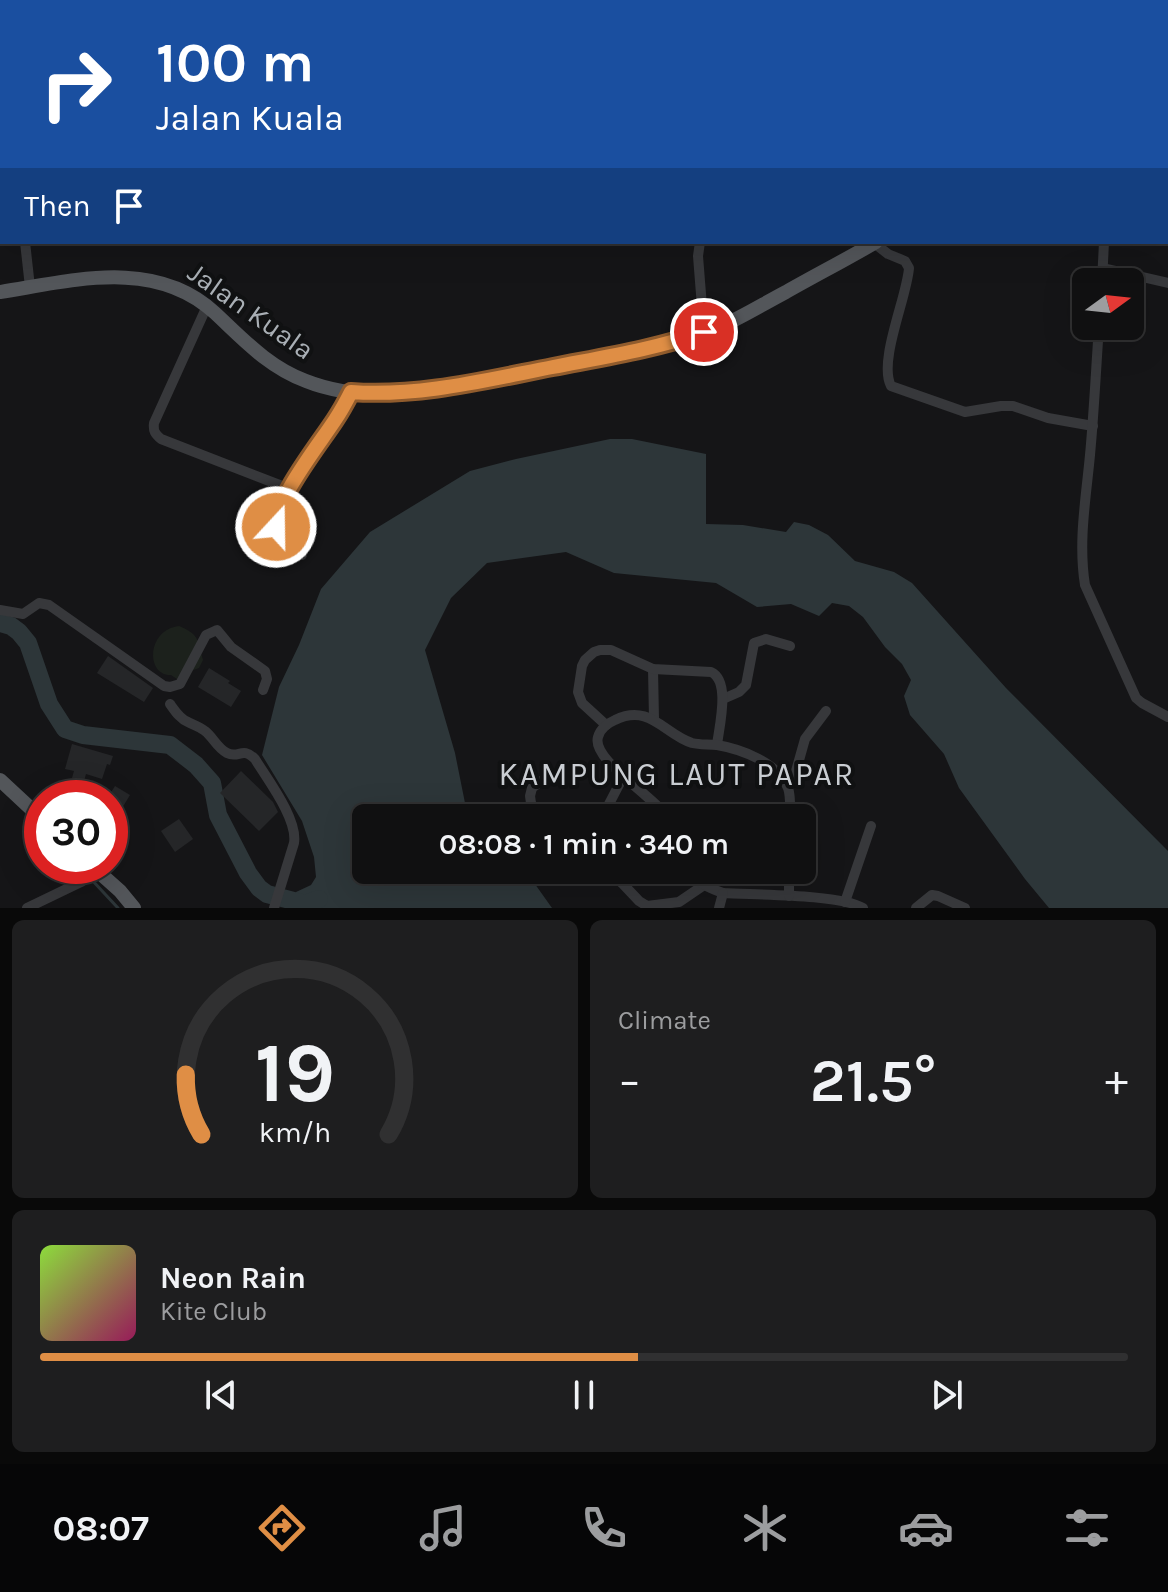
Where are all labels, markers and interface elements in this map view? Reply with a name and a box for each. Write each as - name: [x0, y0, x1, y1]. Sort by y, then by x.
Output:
- text: 100 m: [156, 30, 314, 95]
- icon: right: [24, 32, 128, 136]
- text: Jalan Kuala: [156, 97, 344, 139]
- icon: arrive: [107, 184, 151, 228]
- text: Then: [24, 188, 91, 224]
- street label: Jalan Kuala: [182, 256, 320, 366]
- north arrow: [1072, 268, 1144, 340]
- map controls: [1072, 268, 1144, 340]
- pin: [670, 298, 738, 366]
- icon: arrive: [682, 310, 726, 354]
- position arrow: [234, 485, 318, 569]
- district label: KAMPUNG LAUT PAPAR: [499, 756, 855, 793]
- speed limit sign: 30: [24, 780, 128, 884]
- text: 08:08 · 1 min · 340 m: [439, 826, 729, 862]
- text: Climate: [618, 1005, 711, 1036]
- text: 19: [255, 1025, 335, 1122]
- text: 21.5°: [810, 1046, 936, 1116]
- text: −: [618, 1055, 641, 1106]
- text: +: [1105, 1055, 1128, 1106]
- text: km/h: [259, 1116, 331, 1149]
- text: Neon Rain: [160, 1260, 306, 1296]
- text: Kite Club: [160, 1296, 267, 1327]
- icon: previous: [199, 1373, 243, 1417]
- icon: pause: [562, 1373, 606, 1417]
- icon: next: [925, 1373, 969, 1417]
- icon: directions: [254, 1500, 310, 1556]
- icon: music: [415, 1500, 471, 1556]
- icon: phone: [576, 1500, 632, 1556]
- icon: climate: [737, 1500, 793, 1556]
- icon: car: [898, 1500, 954, 1556]
- icon: filters: [1059, 1500, 1115, 1556]
- text: 08:07: [53, 1507, 149, 1549]

